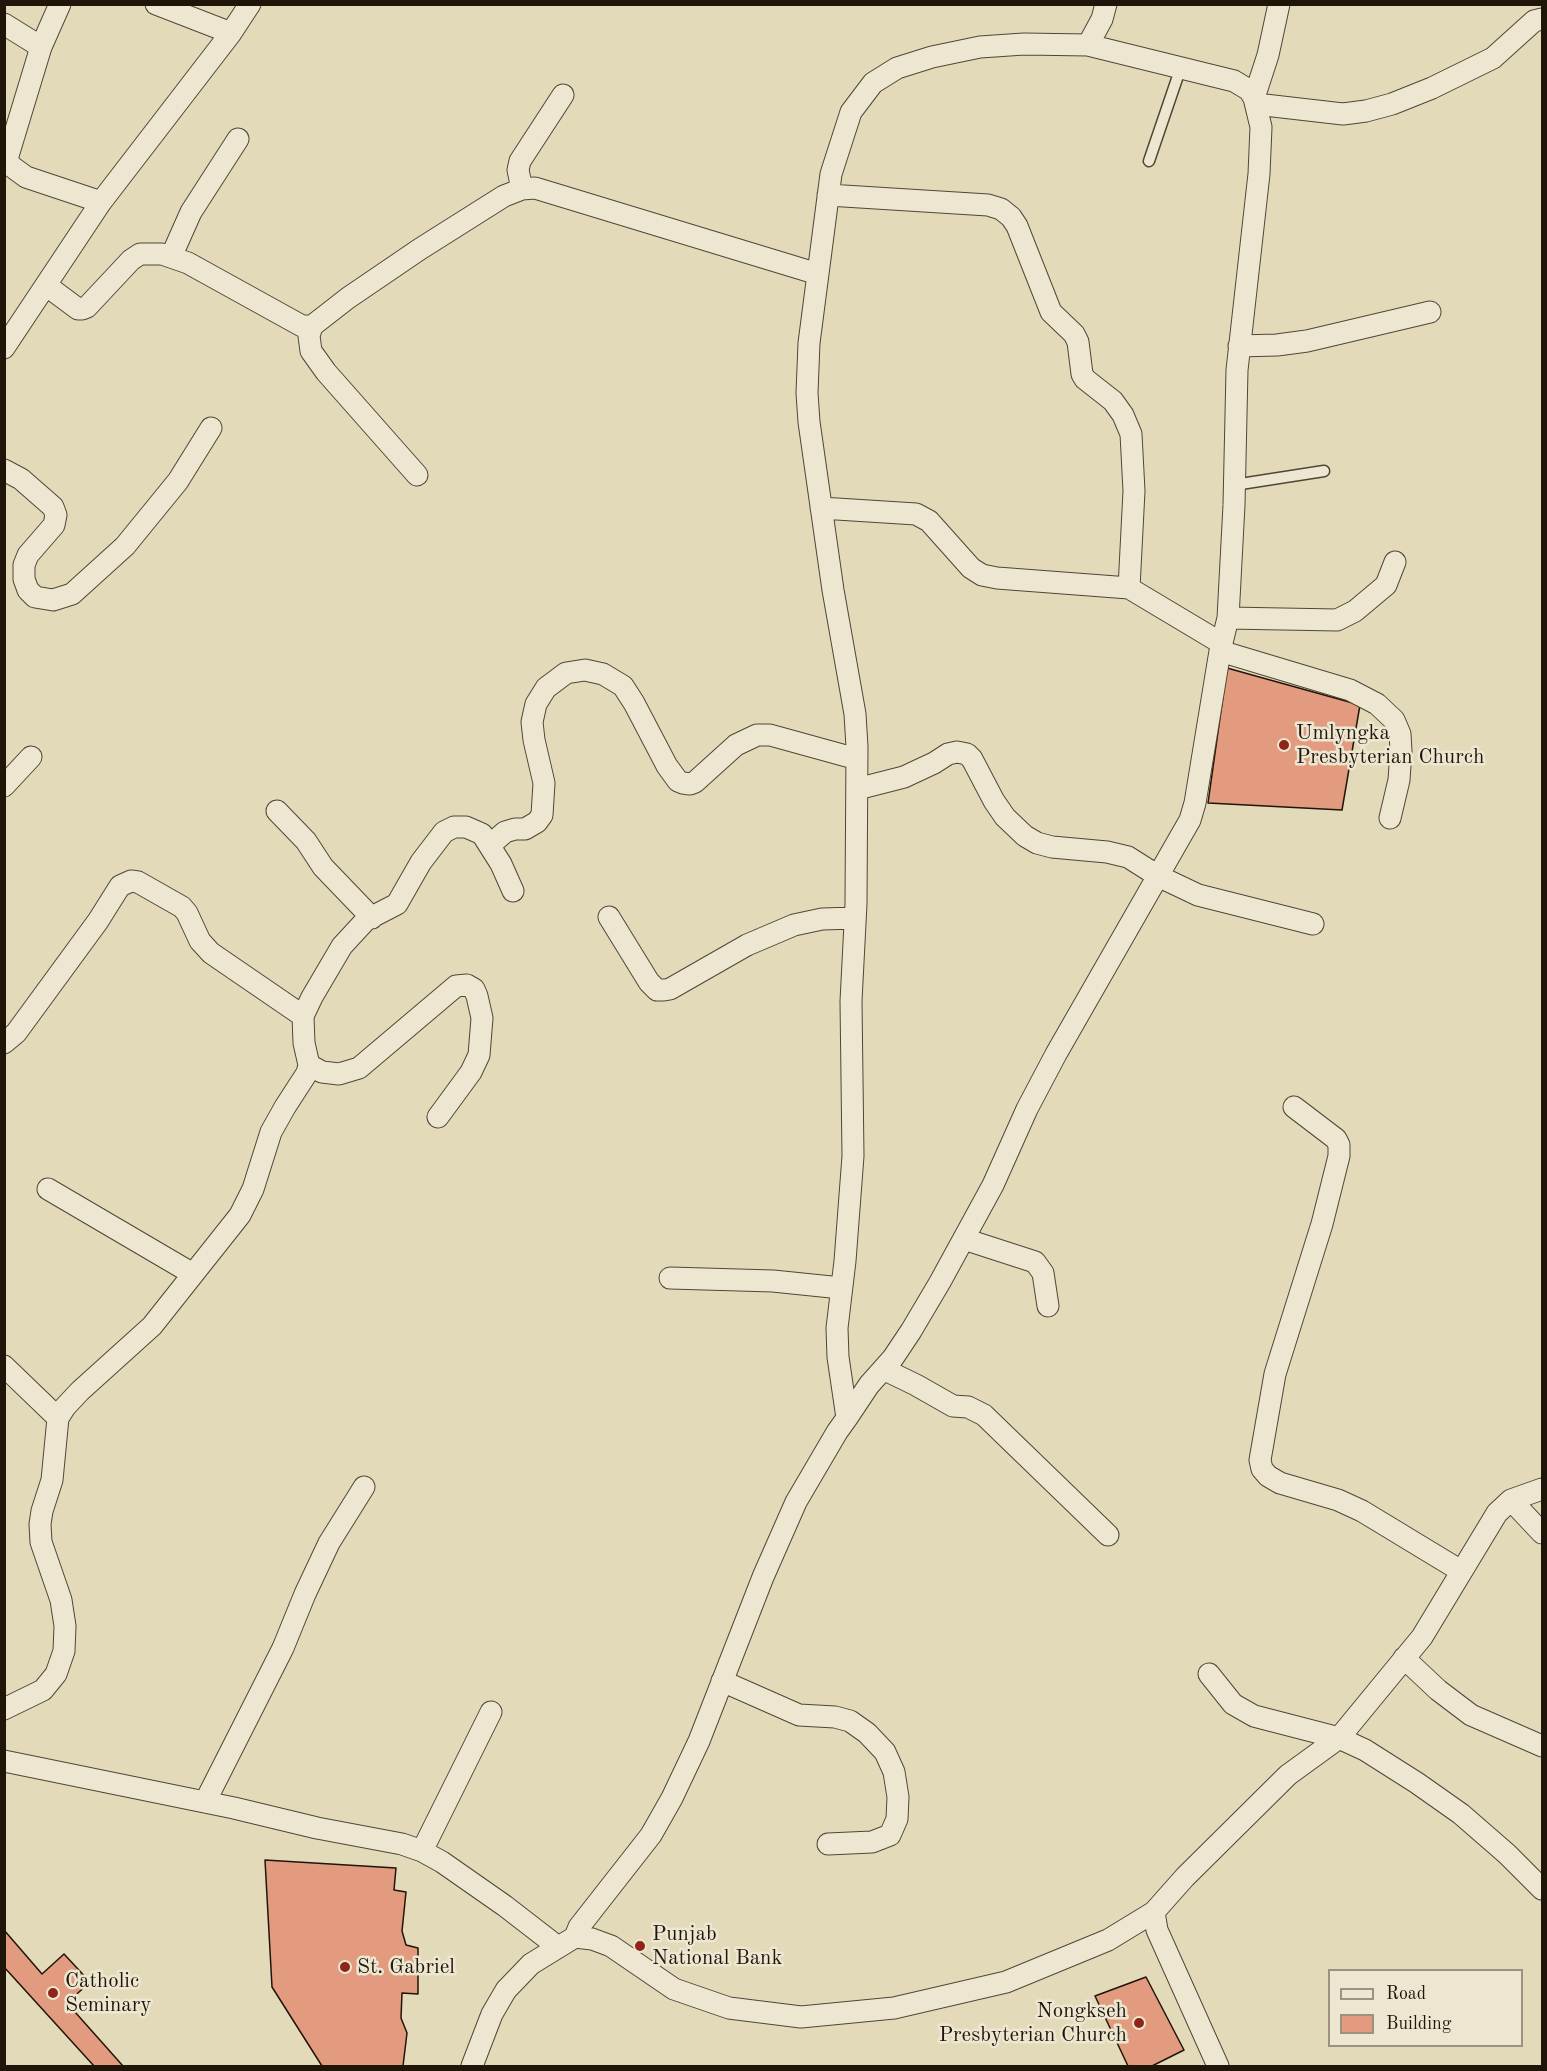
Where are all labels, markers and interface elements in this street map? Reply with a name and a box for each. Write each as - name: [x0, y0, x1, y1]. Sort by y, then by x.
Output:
- place label: Umlyngka Presbyterian Church: [1296, 720, 1484, 770]
- marker: Umlyngka Presbyterian Church: [1277, 738, 1291, 752]
- place label: Punjab National Bank: [652, 1921, 782, 1971]
- marker: Punjab National Bank: [633, 1939, 647, 1953]
- place label: St. Gabriel: [357, 1954, 455, 1980]
- marker: St. Gabriel: [338, 1960, 352, 1974]
- place label: Catholic Seminary: [65, 1968, 151, 2018]
- legend: [1328, 1969, 1523, 2047]
- text: Road: [1386, 1985, 1426, 2003]
- marker: Catholic Seminary: [46, 1986, 60, 2000]
- place label: Nongkseh Presbyterian Church: [939, 1998, 1127, 2048]
- text: Building: [1386, 2015, 1451, 2033]
- marker: Nongkseh Presbyterian Church: [1132, 2016, 1146, 2030]

